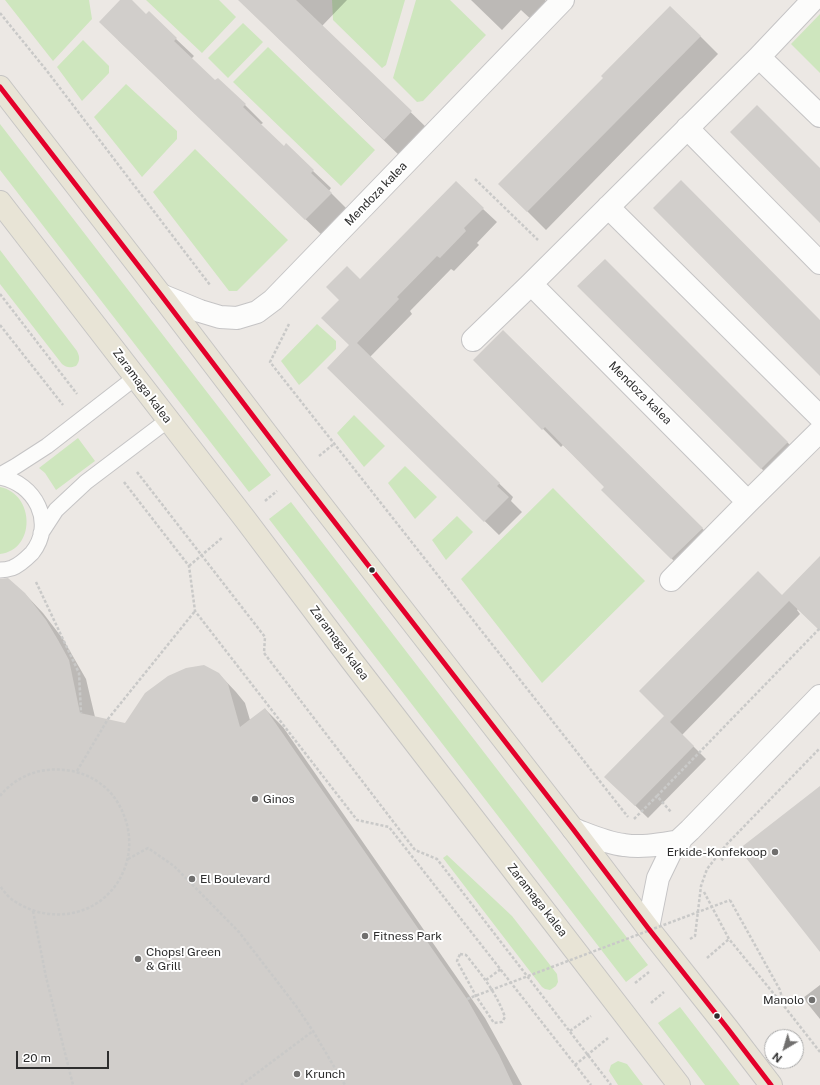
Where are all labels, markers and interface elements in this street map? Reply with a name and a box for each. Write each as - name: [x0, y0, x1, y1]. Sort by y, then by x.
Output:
- street label: Mendoza kalea: [342, 159, 410, 229]
- street label: Zaramaga kalea: [109, 346, 175, 426]
- street label: Mendoza kalea: [605, 358, 675, 428]
- unlabelled marker: [367, 565, 377, 575]
- street label: Zaramaga kalea: [306, 603, 372, 683]
- place label: Ginos: [263, 792, 295, 806]
- marker: Ginos: [250, 794, 260, 804]
- place label: Erkide-Konfekoop: [667, 845, 767, 859]
- marker: Erkide-Konfekoop: [770, 847, 780, 857]
- street label: Zaramaga kalea: [504, 860, 570, 940]
- place label: El Boulevard: [200, 872, 270, 886]
- marker: El Boulevard: [187, 874, 197, 884]
- place label: Fitness Park: [373, 929, 442, 943]
- marker: Fitness Park: [360, 931, 370, 941]
- place label: Chops! Green & Grill: [146, 945, 221, 973]
- marker: Chops! Green & Grill: [133, 954, 143, 964]
- place label: Manolo: [763, 993, 804, 1007]
- marker: Manolo: [807, 995, 817, 1005]
- unlabelled marker: [712, 1011, 722, 1021]
- north arrow: [764, 1029, 804, 1069]
- scale bar: [18, 1043, 111, 1069]
- text: N: [770, 1050, 784, 1065]
- text: 20 m: [23, 1051, 51, 1065]
- place label: Krunch: [305, 1067, 345, 1081]
- marker: Krunch: [292, 1069, 302, 1079]

